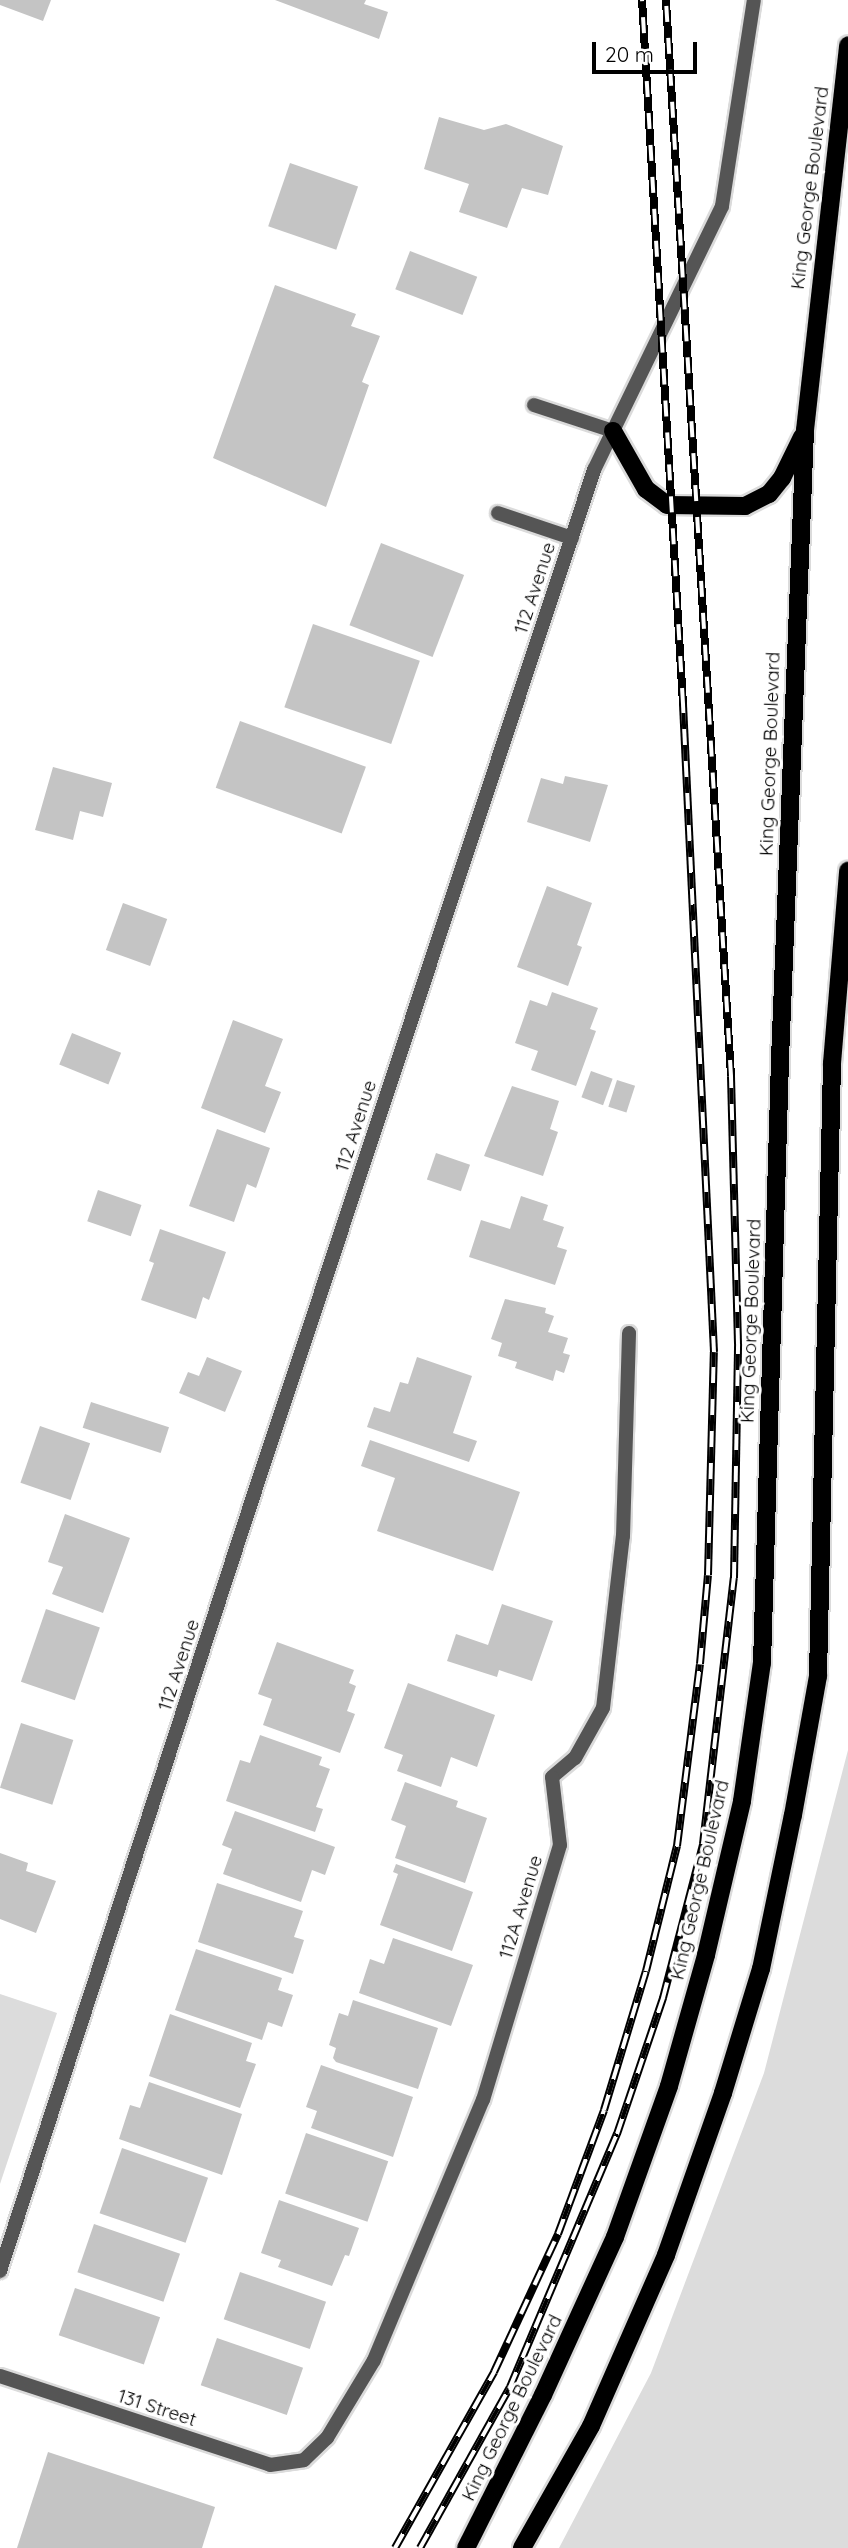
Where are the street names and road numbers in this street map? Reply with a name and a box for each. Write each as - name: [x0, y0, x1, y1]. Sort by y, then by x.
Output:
- street label: King George Boulevard: [786, 85, 834, 291]
- street label: 112 Avenue: [510, 539, 560, 637]
- street label: King George Boulevard: [755, 652, 785, 856]
- street label: 112 Avenue: [331, 1077, 381, 1175]
- street label: King George Boulevard: [736, 1219, 766, 1423]
- street label: 112 Avenue: [154, 1616, 204, 1714]
- street label: King George Boulevard: [666, 1778, 734, 1982]
- street label: 112A Avenue: [494, 1852, 548, 1962]
- street label: King George Boulevard: [457, 2311, 567, 2505]
- street label: 131 Street: [115, 2385, 199, 2431]

